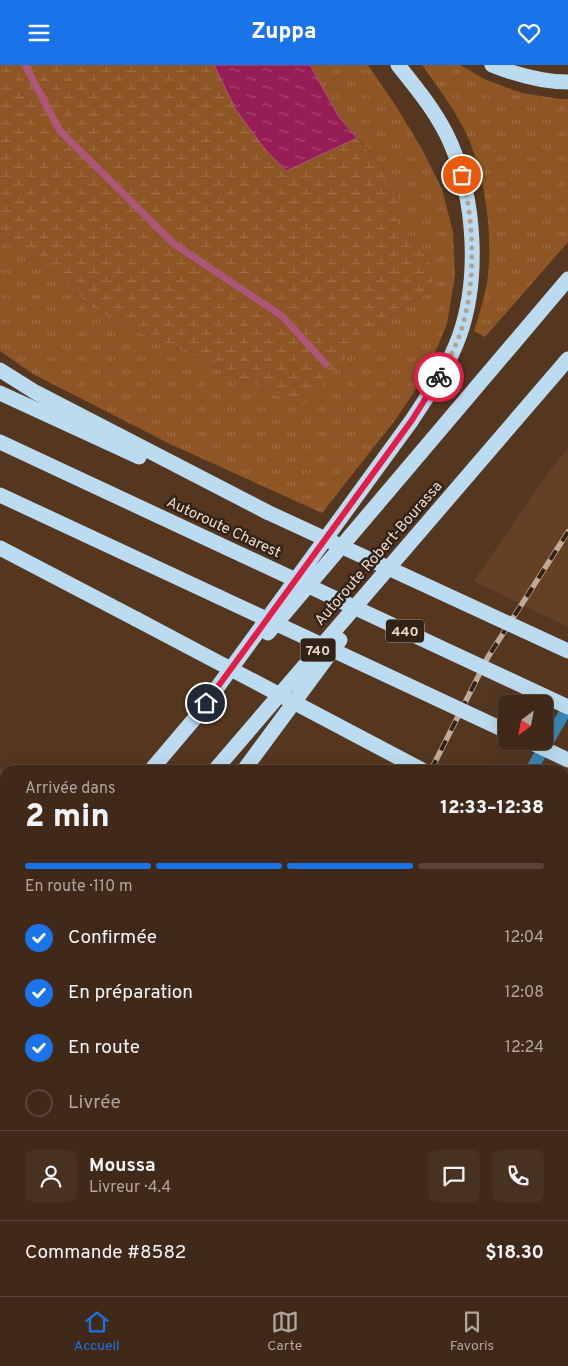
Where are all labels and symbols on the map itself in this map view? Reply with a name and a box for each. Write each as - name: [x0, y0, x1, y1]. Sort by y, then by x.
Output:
- pin: [441, 154, 483, 196]
- courier: [414, 352, 464, 402]
- street label: Autoroute Robert-Bourassa: [311, 478, 447, 630]
- street label: Autoroute Charest: [163, 494, 284, 563]
- road number: 440: [386, 619, 424, 643]
- road number: 740: [300, 639, 336, 661]
- pin: [185, 682, 227, 724]
- north arrow: [498, 695, 552, 750]

